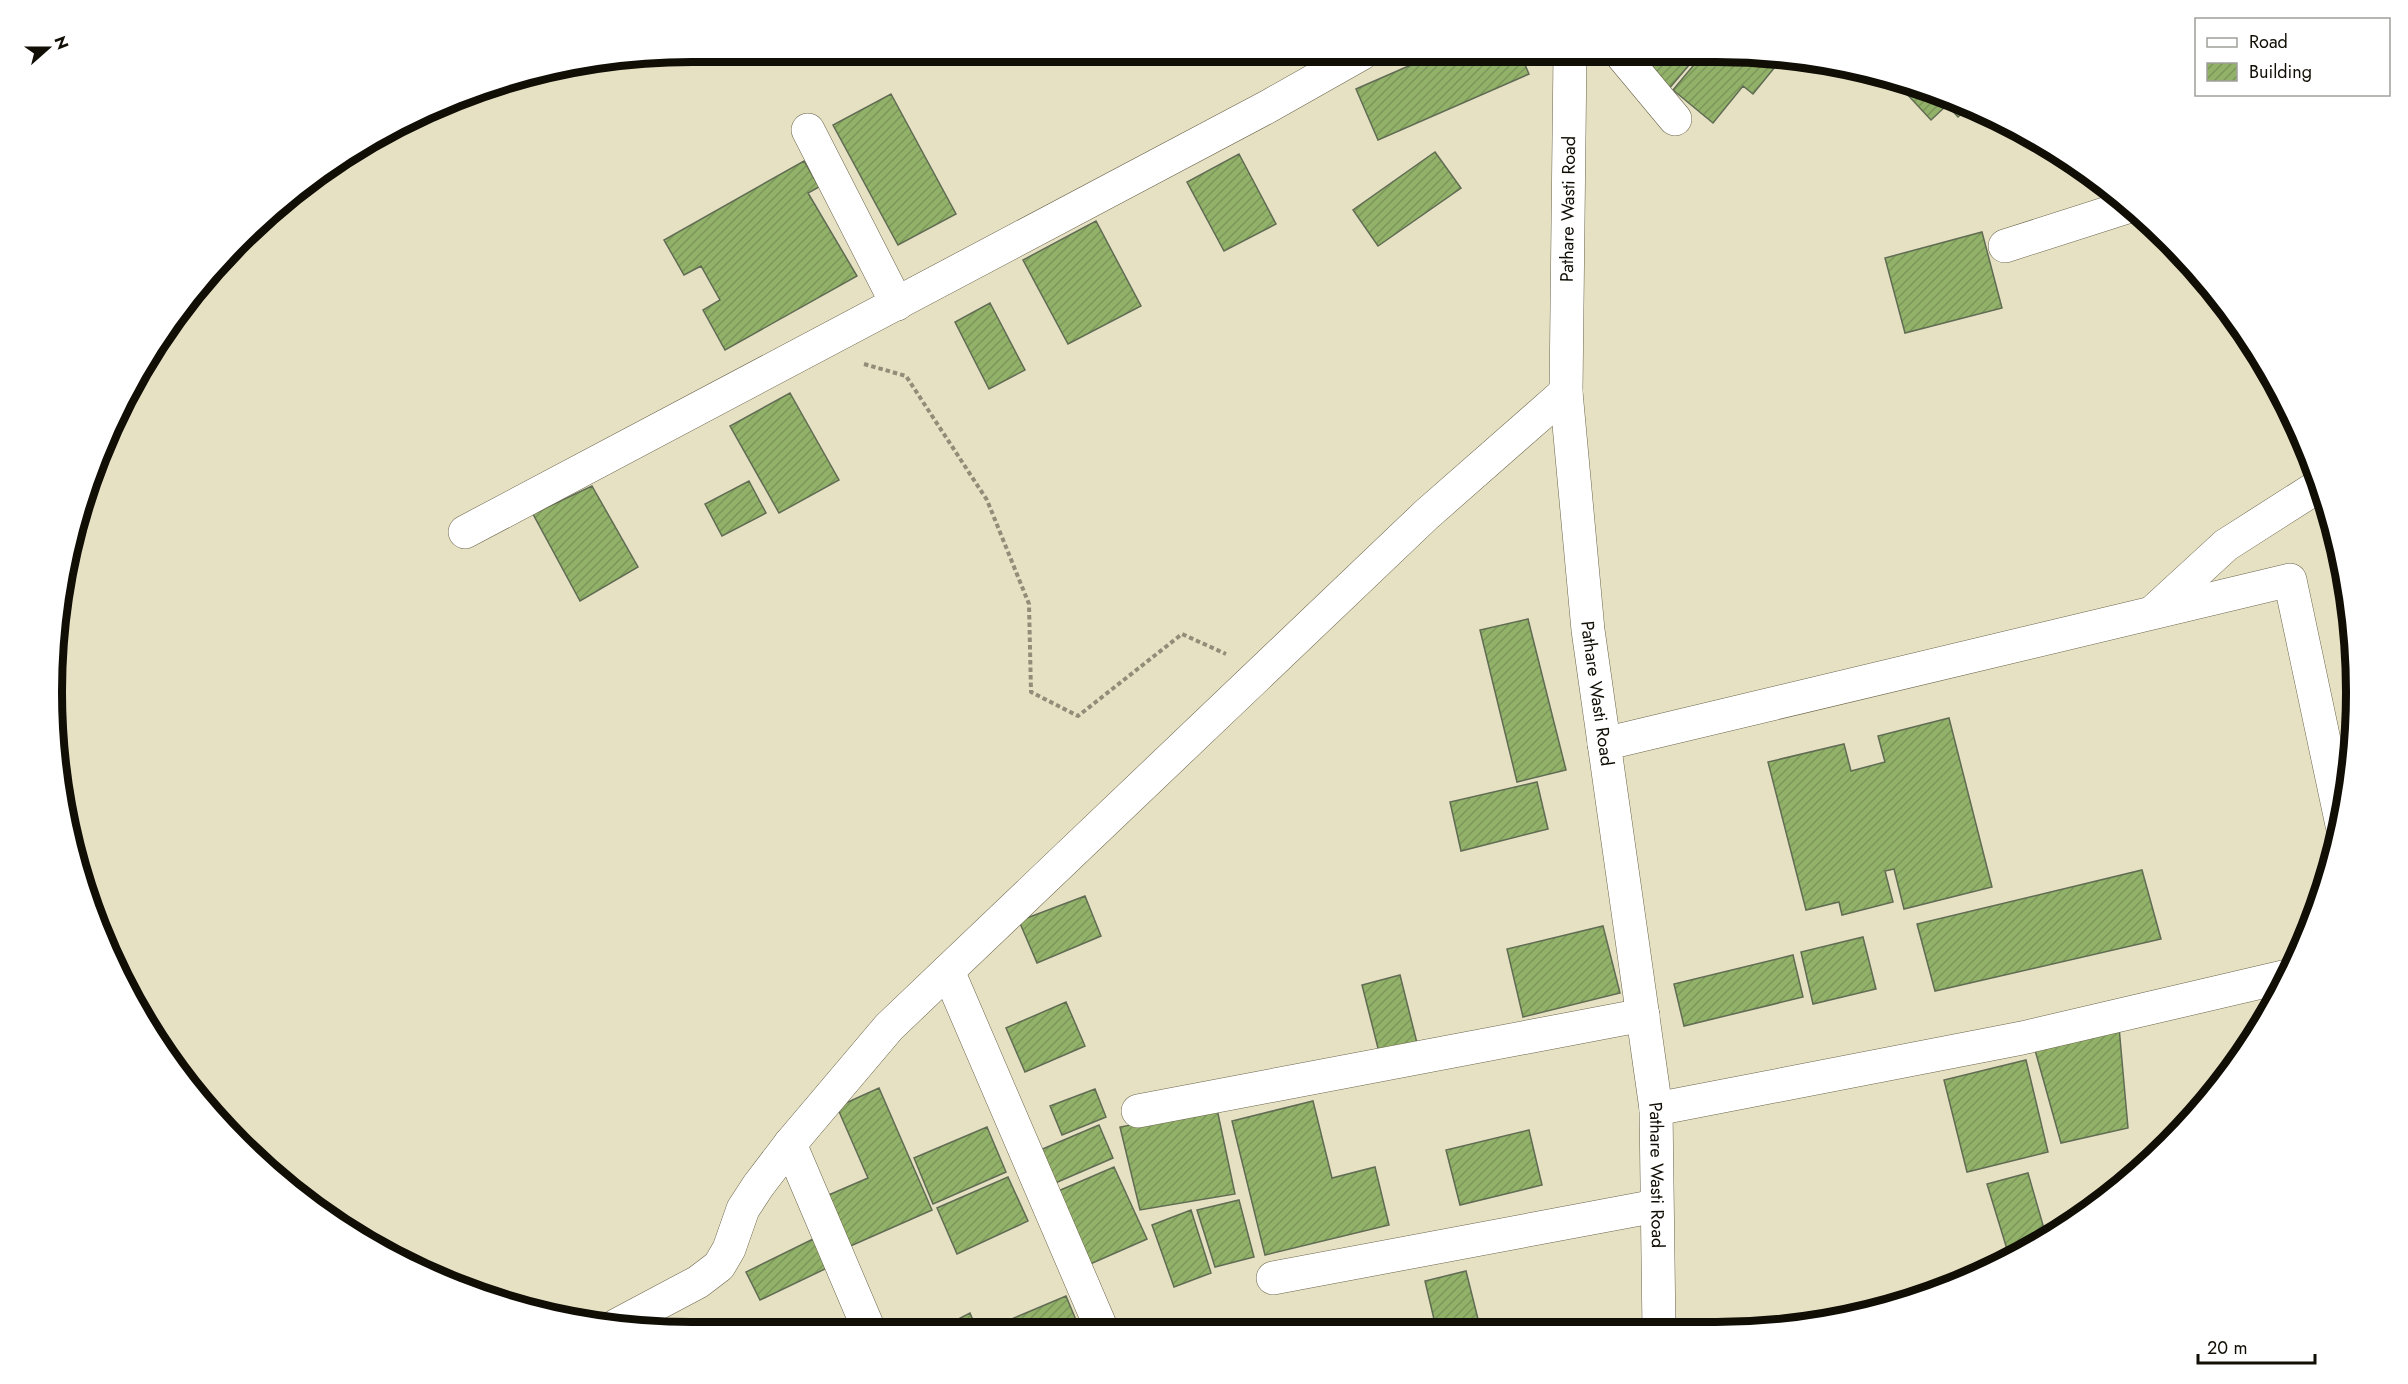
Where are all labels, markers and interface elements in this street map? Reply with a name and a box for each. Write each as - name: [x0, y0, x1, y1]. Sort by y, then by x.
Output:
- north arrow: [18, 18, 78, 78]
- legend: [2195, 18, 2390, 96]
- text: Road: [2249, 29, 2288, 55]
- text: N: [49, 33, 75, 53]
- text: Building: [2249, 59, 2312, 85]
- street label: Pathare Wasti Road: [1554, 136, 1582, 282]
- street label: Pathare Wasti Road: [1574, 620, 1620, 768]
- street label: Pathare Wasti Road: [1642, 1100, 1671, 1248]
- scale bar: [2198, 1327, 2315, 1365]
- text: 20 m: [2207, 1335, 2247, 1361]

